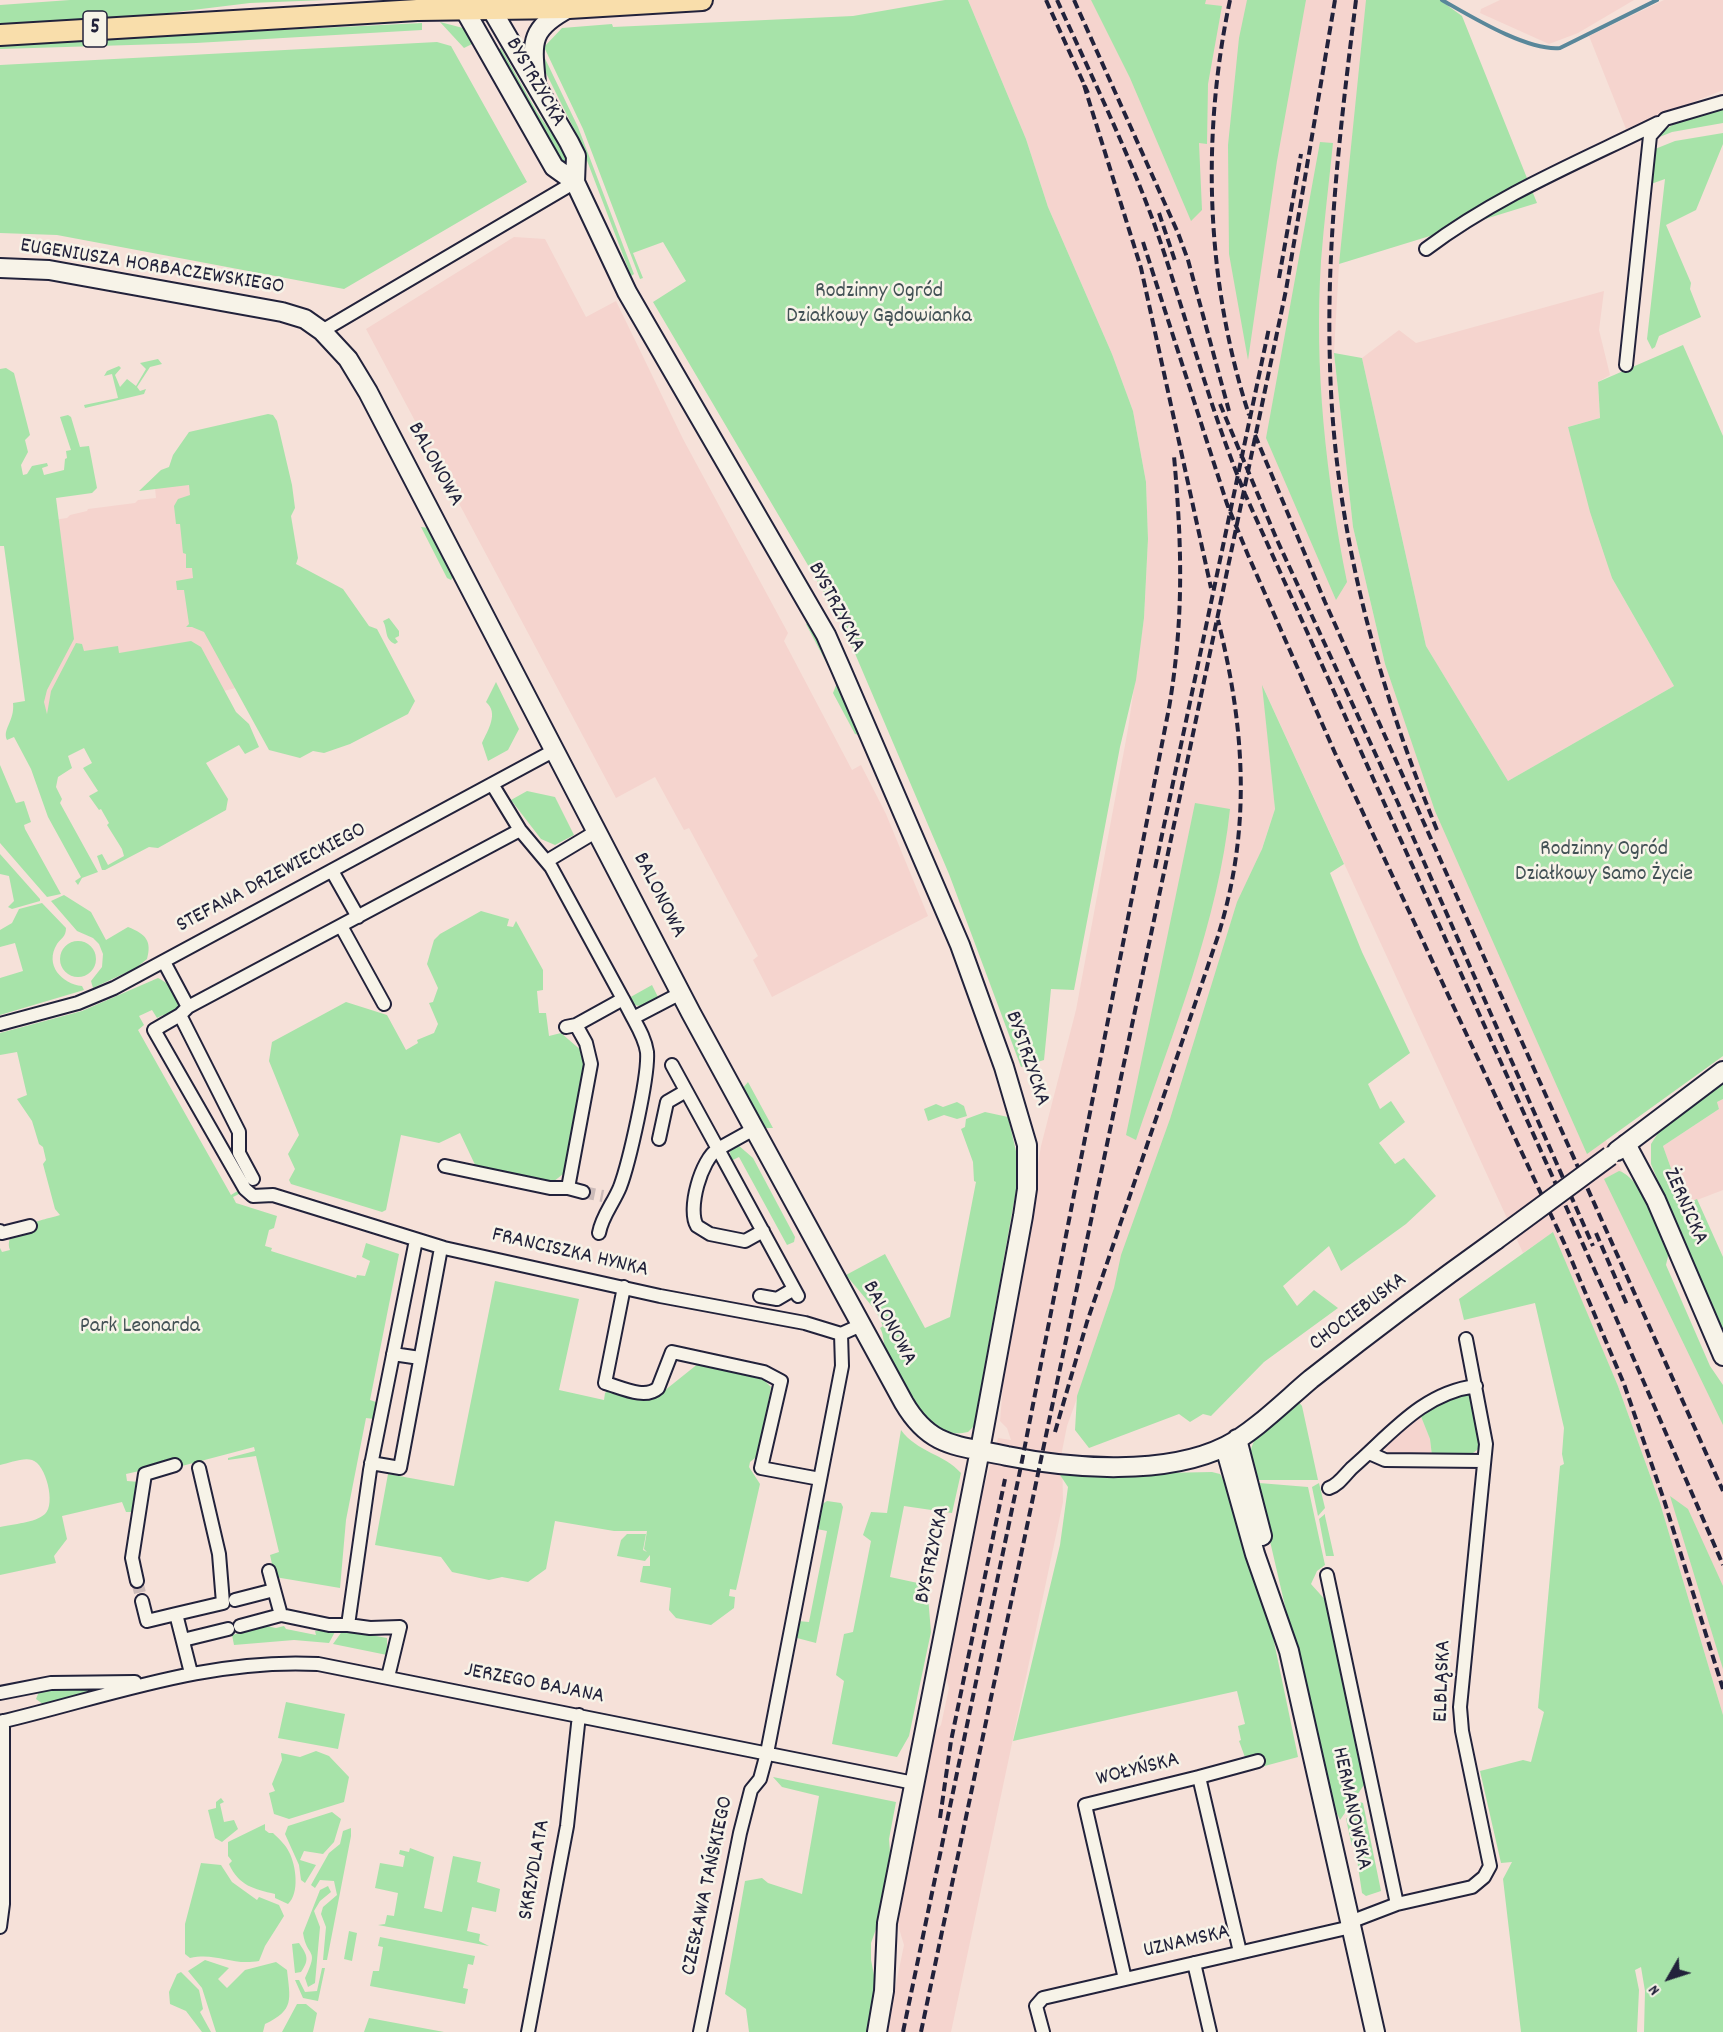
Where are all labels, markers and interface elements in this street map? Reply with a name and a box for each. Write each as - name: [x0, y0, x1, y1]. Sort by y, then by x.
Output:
- road number: 5: [83, 11, 107, 47]
- street label: BYSTRZYCKA: [498, 34, 570, 132]
- street label: EUGENIUSZA HORBACZEWSKIEGO: [18, 234, 286, 302]
- park label: Rodzinny Ogród Działkowy Gądowianka: [786, 280, 972, 332]
- street label: BALONOWA: [400, 418, 468, 512]
- street label: BYSTRZYCKA: [800, 558, 870, 658]
- street label: STEFANA DRZEWIECKIEGO: [173, 818, 371, 940]
- park label: Rodzinny Ogród Działkowy Samo Życie: [1515, 838, 1693, 890]
- street label: BALONOWA: [625, 849, 691, 943]
- street label: BYSTRZYCKA: [997, 1008, 1055, 1110]
- street label: ŻERNICKA: [1655, 1165, 1713, 1249]
- street label: FRANCISZKA HYNKA: [489, 1223, 651, 1285]
- street label: CHOCIEBUSKA: [1305, 1268, 1413, 1358]
- street label: BALONOWA: [855, 1277, 921, 1371]
- park label: Park Leonarda: [80, 1315, 200, 1341]
- street label: BYSTRZYCKA: [911, 1504, 957, 1606]
- street label: ELBLĄSKA: [1429, 1639, 1459, 1723]
- street label: JERZEGO BAJANA: [462, 1658, 606, 1712]
- street label: HERMANOWSKA: [1324, 1745, 1376, 1873]
- street label: WOŁYŃSKA: [1094, 1748, 1182, 1794]
- street label: CZESŁAWA TAŃSKIEGO: [677, 1794, 741, 1978]
- street label: SKRZYDLATA: [514, 1818, 558, 1922]
- street label: UZNAMSKA: [1141, 1920, 1233, 1966]
- north arrow: [1639, 1948, 1699, 2008]
- text: N: [1643, 1979, 1666, 2000]

